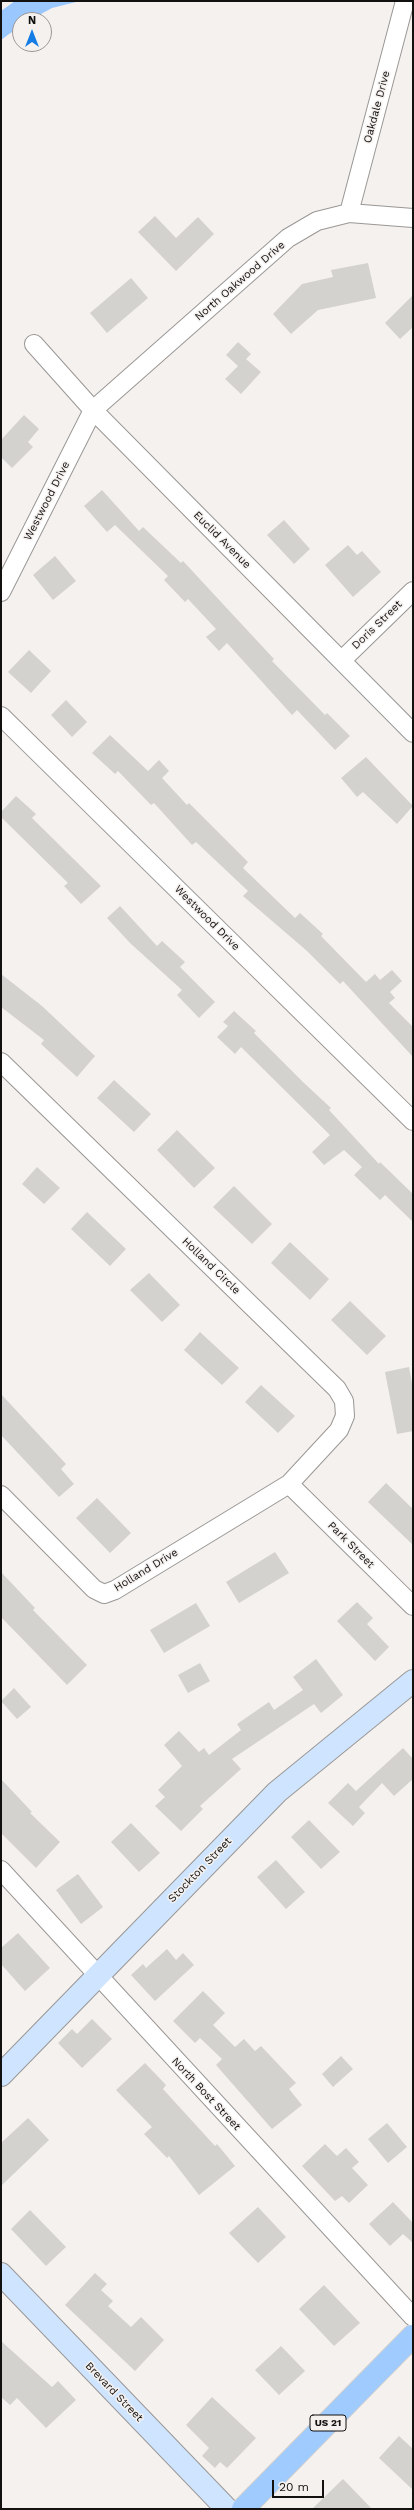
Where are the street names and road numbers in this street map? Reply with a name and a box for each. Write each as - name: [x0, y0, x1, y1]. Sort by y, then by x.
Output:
- street label: Oakdale Drive: [361, 69, 393, 145]
- street label: North Oakwood Drive: [192, 238, 288, 324]
- street label: Westwood Drive: [21, 459, 73, 543]
- street label: Euclid Avenue: [191, 509, 253, 571]
- street label: Doris Street: [349, 598, 405, 652]
- street label: Westwood Drive: [172, 883, 242, 953]
- street label: Holland Circle: [179, 1235, 243, 1297]
- street label: Park Street: [325, 1519, 377, 1571]
- street label: Holland Drive: [112, 1546, 180, 1594]
- street label: Stockton Street: [166, 1835, 234, 1905]
- street label: North Bost Street: [169, 2055, 243, 2133]
- street label: Brevard Street: [82, 2360, 146, 2424]
- road number: US 21: [310, 2415, 346, 2431]

